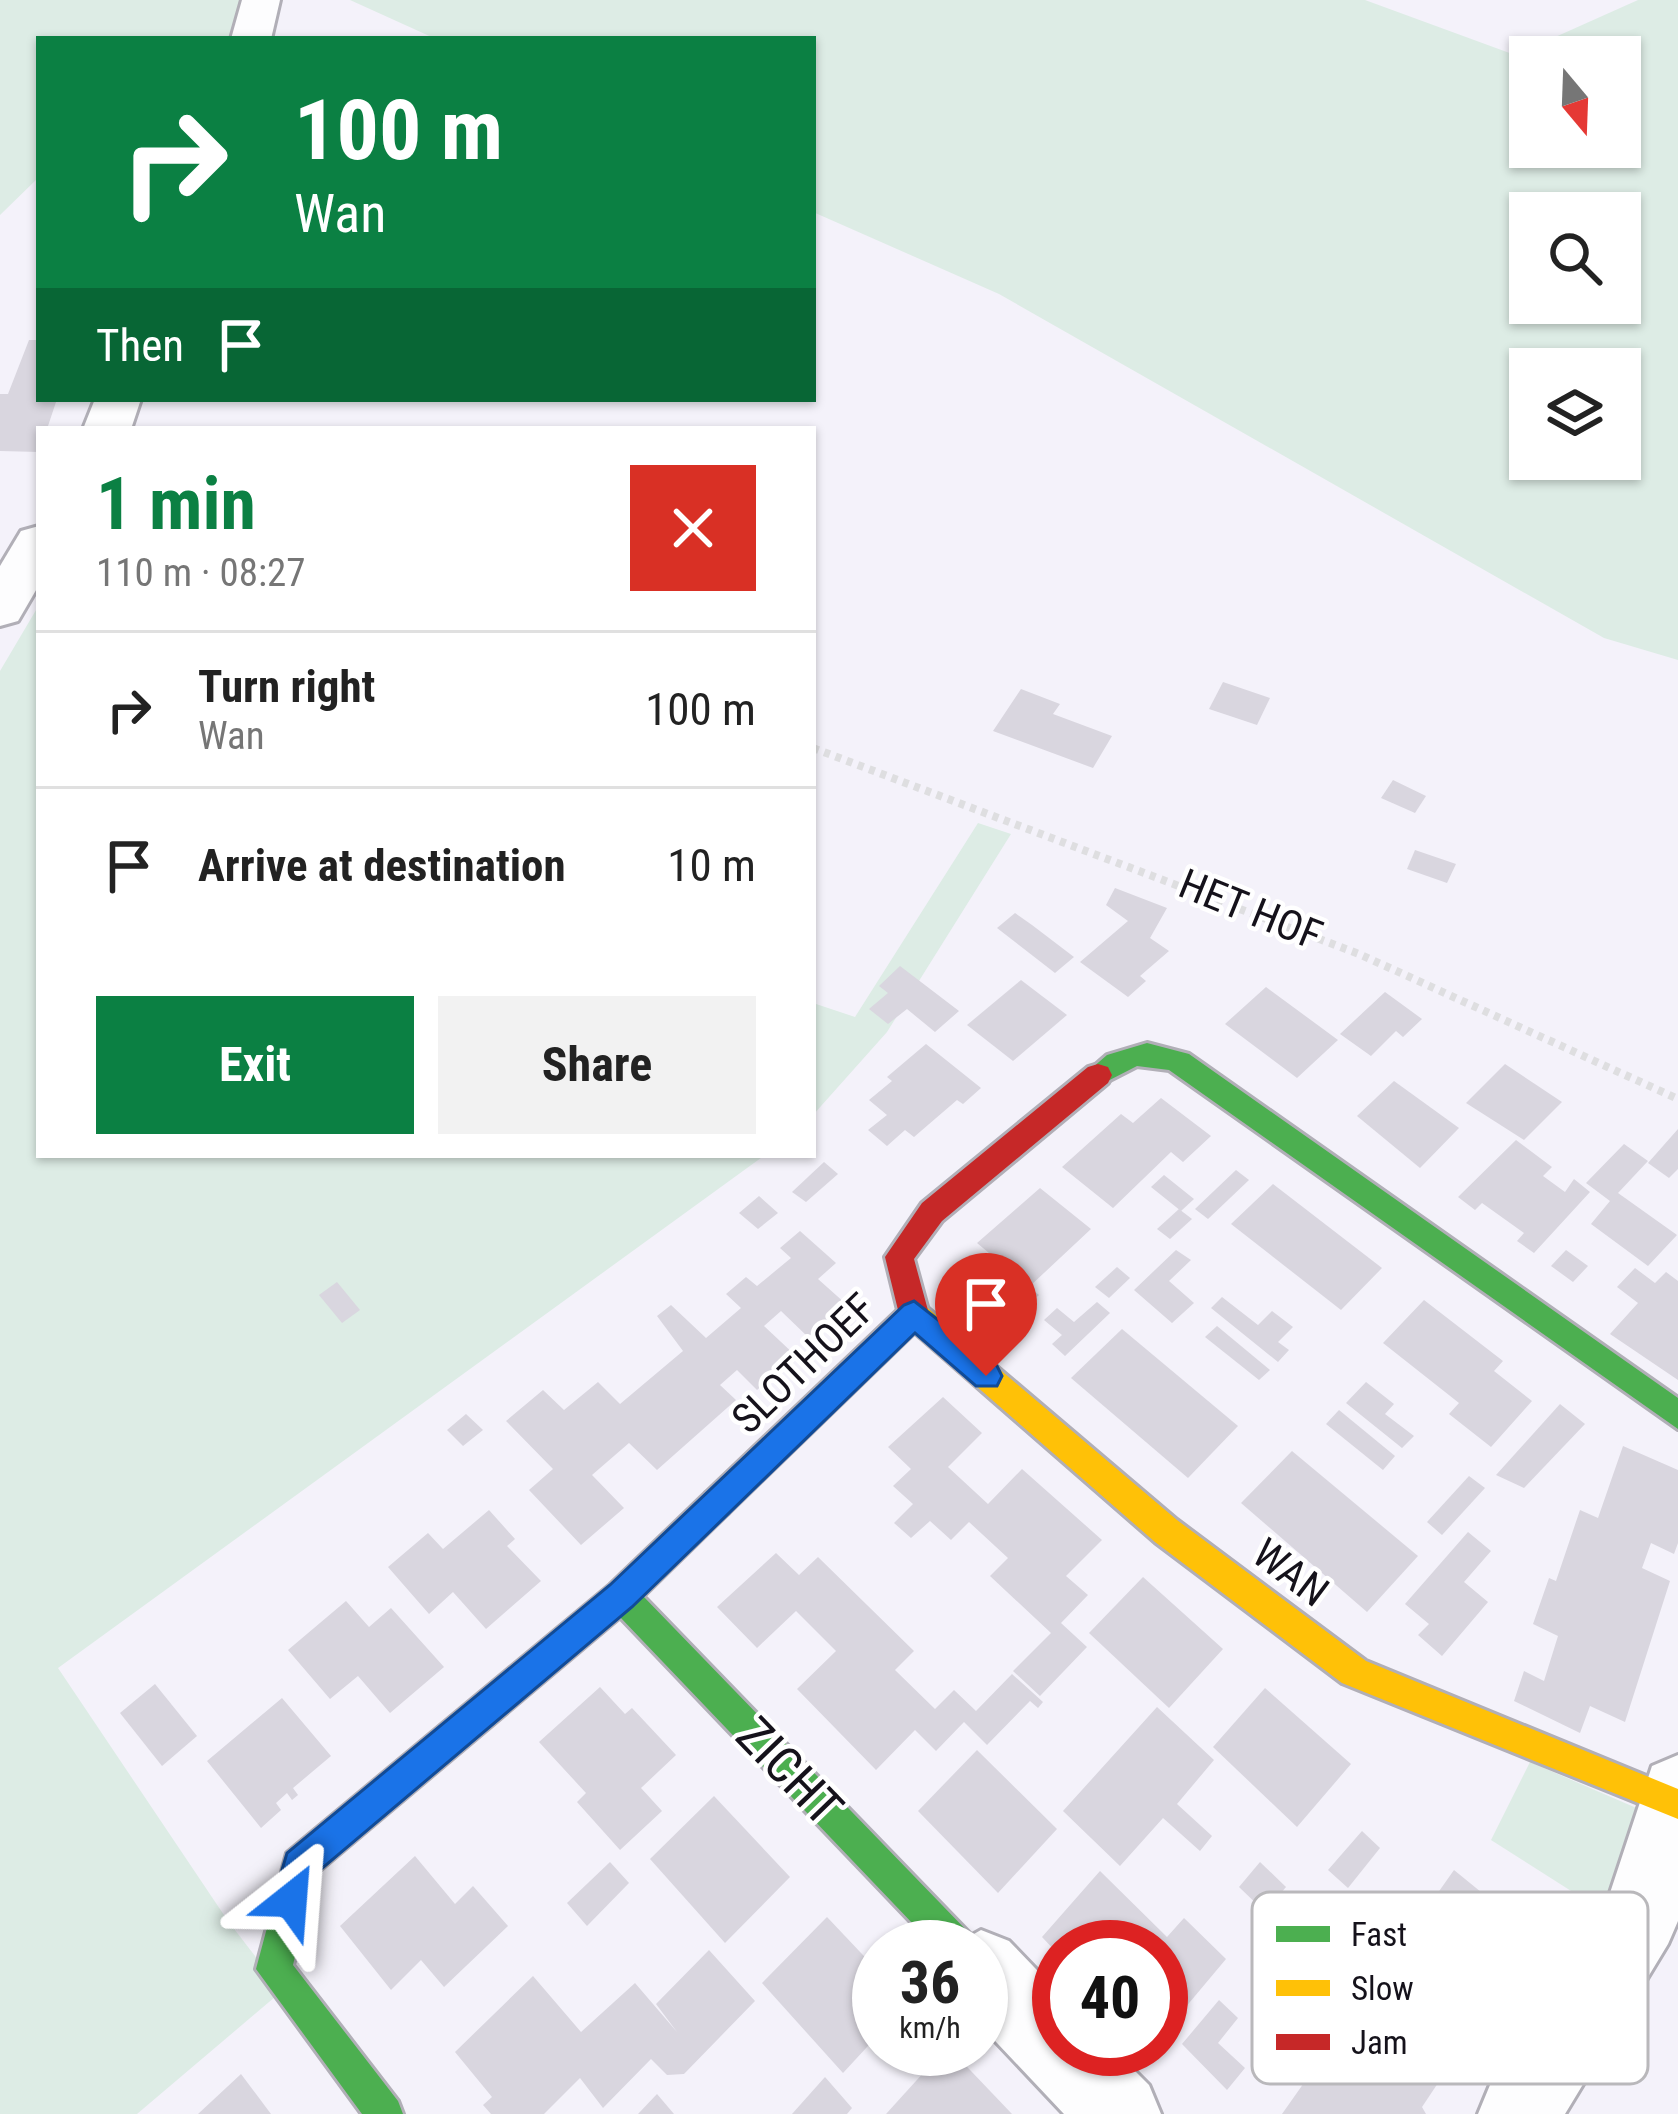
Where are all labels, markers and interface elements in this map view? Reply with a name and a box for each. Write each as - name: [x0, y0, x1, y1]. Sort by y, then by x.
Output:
- north arrow: [1509, 36, 1641, 168]
- map controls: [1509, 36, 1641, 480]
- text: 100 m: [294, 81, 503, 180]
- icon: right: [96, 84, 252, 240]
- text: Wan: [294, 182, 386, 245]
- button: search: [1509, 192, 1641, 324]
- icon: arrive: [208, 312, 274, 378]
- text: Then: [96, 319, 184, 372]
- button: layers: [1509, 348, 1641, 480]
- text: 1 min: [96, 462, 256, 547]
- button: close: [630, 465, 756, 591]
- text: 110 m · 08:27: [96, 550, 306, 596]
- text: Turn right: [198, 660, 375, 713]
- icon: right: [96, 677, 162, 743]
- text: 100 m: [645, 683, 756, 736]
- text: Wan: [198, 713, 265, 759]
- icon: arrive: [96, 833, 162, 899]
- text: Arrive at destination: [198, 839, 566, 892]
- text: 10 m: [667, 839, 756, 892]
- street label: HET HOF: [1172, 859, 1329, 960]
- button: Exit: [96, 996, 414, 1134]
- button: Share: [438, 996, 756, 1134]
- pin: [935, 1253, 1037, 1376]
- icon: arrive: [953, 1271, 1019, 1337]
- street label: SLOTHOEF: [722, 1283, 885, 1443]
- street label: WAN: [1243, 1528, 1338, 1616]
- street label: ZICHT: [725, 1706, 855, 1837]
- position arrow: [228, 1837, 354, 1963]
- legend: [1252, 1892, 1648, 2084]
- text: Fast: [1351, 1915, 1407, 1954]
- speed limit sign: 40: [1032, 1920, 1188, 2076]
- text: 36: [900, 1947, 960, 2018]
- text: Slow: [1351, 1969, 1414, 2008]
- text: km/h: [899, 2010, 961, 2045]
- text: Jam: [1351, 2023, 1408, 2062]

